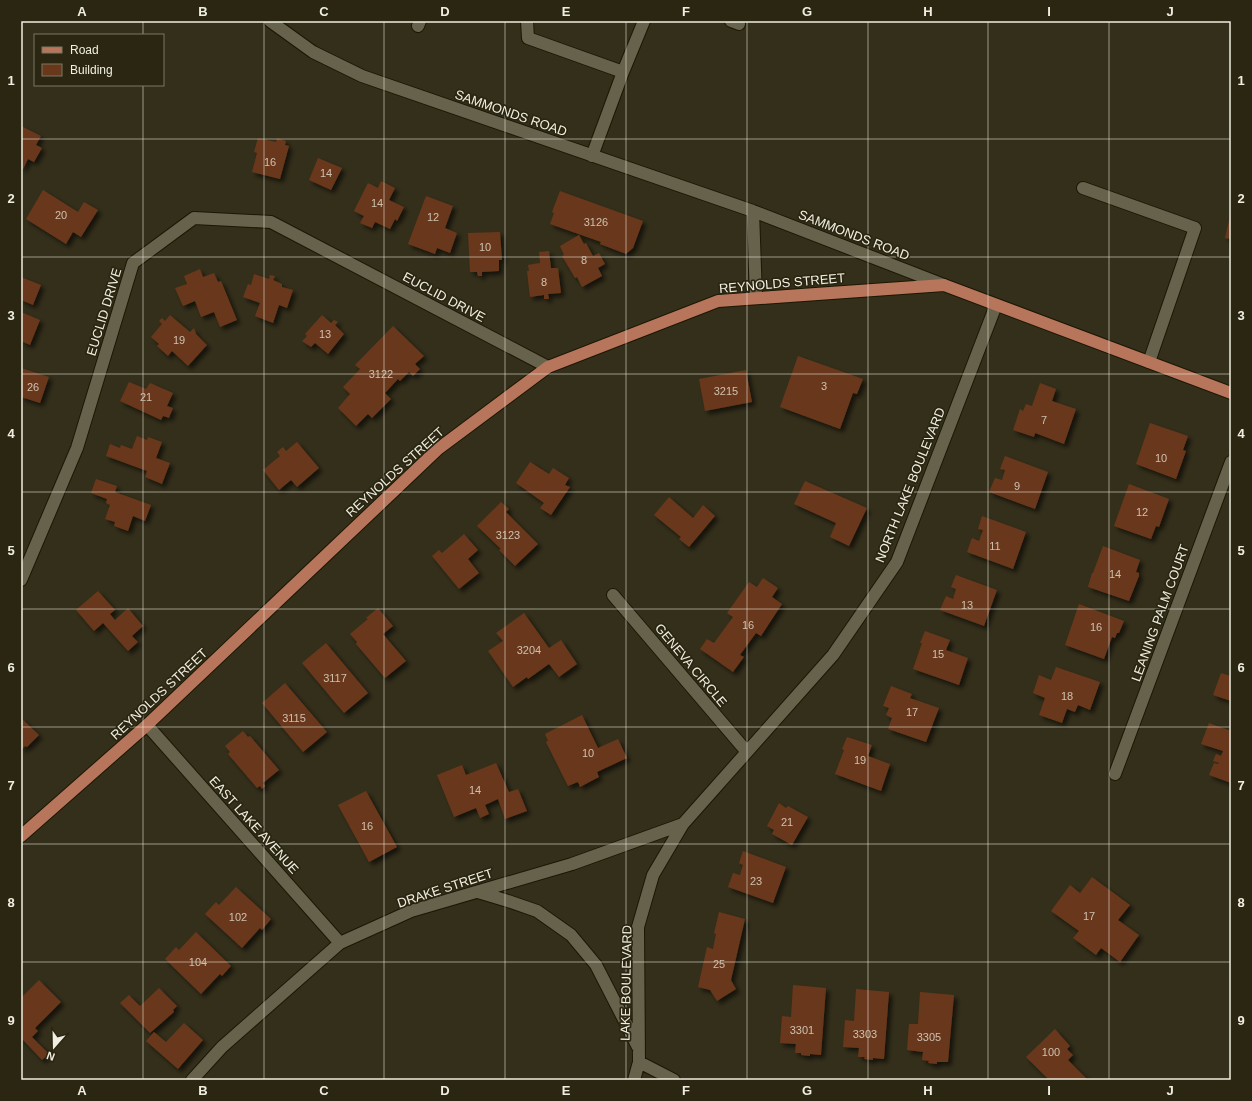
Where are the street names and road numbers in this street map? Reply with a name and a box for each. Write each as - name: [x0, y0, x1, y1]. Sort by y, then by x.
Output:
- street label: SAMMONDS ROAD: [453, 87, 569, 139]
- street label: SAMMONDS ROAD: [796, 207, 912, 263]
- street label: EUCLID DRIVE: [84, 266, 125, 358]
- street label: EUCLID DRIVE: [400, 269, 488, 325]
- street label: REYNOLDS STREET: [718, 270, 846, 296]
- street label: NORTH LAKE BOULEVARD: [872, 405, 948, 565]
- street label: REYNOLDS STREET: [343, 424, 447, 520]
- street label: LEANING PALM COURT: [1128, 542, 1192, 684]
- street label: GENEVA CIRCLE: [652, 620, 730, 710]
- street label: REYNOLDS STREET: [108, 645, 210, 743]
- street label: EAST LAKE AVENUE: [206, 773, 302, 877]
- street label: DRAKE STREET: [395, 865, 495, 911]
- street label: LAKE BOULEVARD: [617, 925, 635, 1041]

